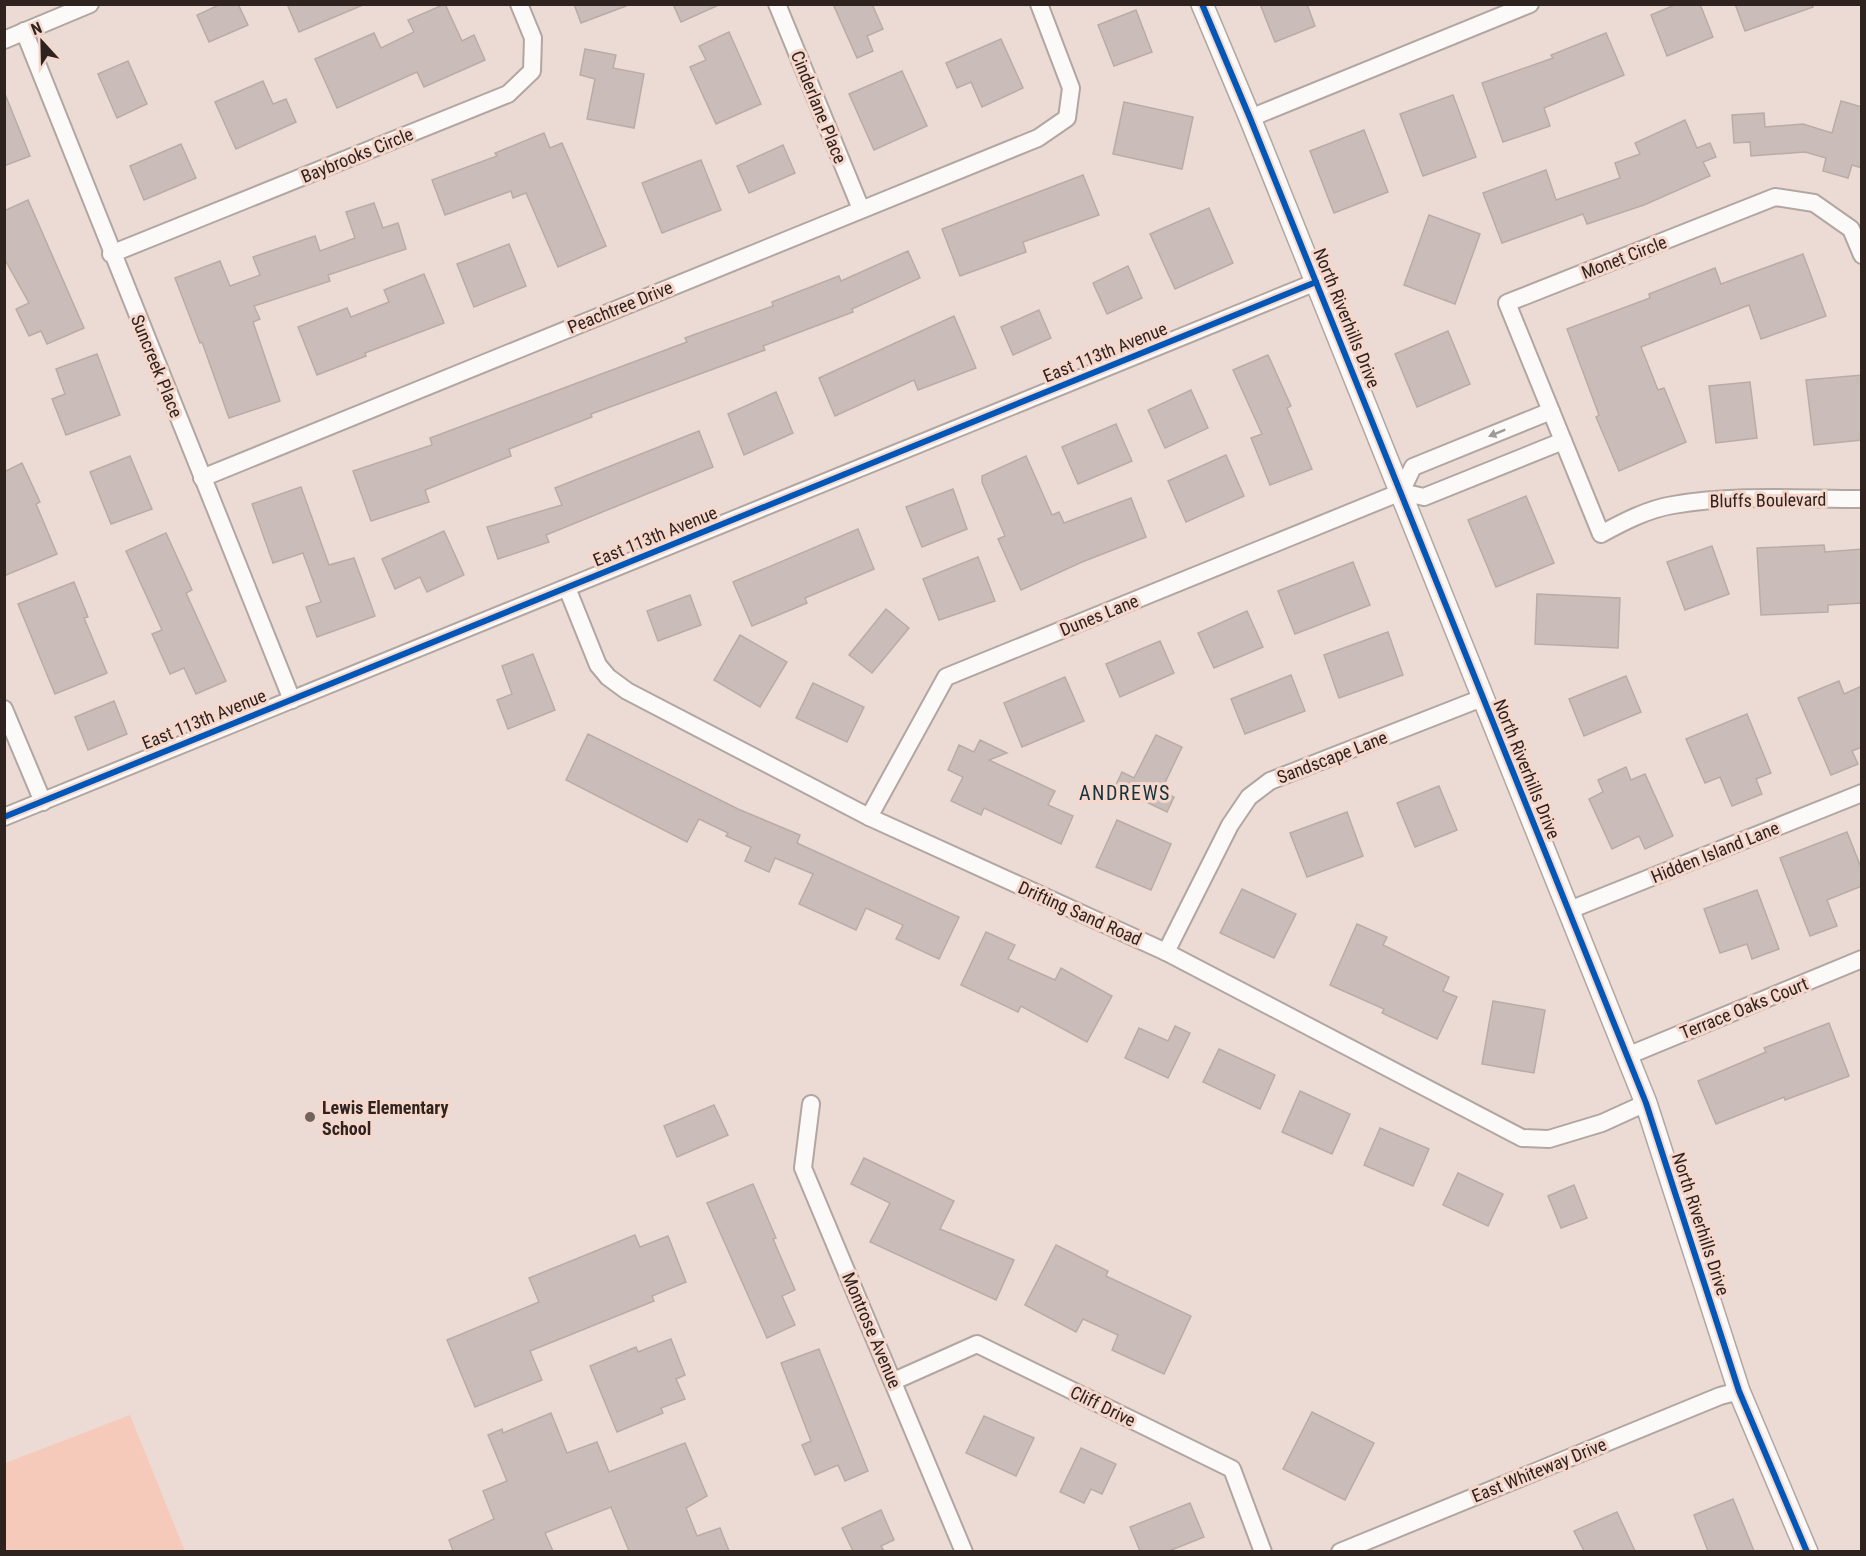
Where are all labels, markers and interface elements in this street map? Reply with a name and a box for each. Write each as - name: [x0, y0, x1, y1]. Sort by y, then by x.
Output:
- north arrow: [12, 12, 72, 72]
- text: N: [28, 18, 45, 39]
- street label: Cinderlane Place: [787, 48, 851, 166]
- street label: Baybrooks Circle: [298, 123, 416, 187]
- street label: Monet Circle: [1578, 231, 1670, 283]
- street label: North Riverhills Drive: [1309, 245, 1385, 391]
- street label: Peachtree Drive: [564, 276, 676, 338]
- street label: Suncreek Place: [127, 312, 187, 420]
- street label: East 113th Avenue: [1040, 318, 1170, 386]
- one-way arrow: [1488, 429, 1506, 438]
- street label: Bluffs Boulevard: [1709, 488, 1827, 512]
- street label: East 113th Avenue: [590, 502, 720, 570]
- street label: Dunes Lane: [1057, 590, 1141, 640]
- street label: East 113th Avenue: [139, 685, 269, 753]
- street label: North Riverhills Drive: [1489, 696, 1565, 842]
- street label: Sandscape Lane: [1274, 726, 1390, 788]
- district label: ANDREWS: [1079, 781, 1171, 805]
- street label: Hidden Island Lane: [1648, 817, 1782, 887]
- street label: Drifting Sand Road: [1015, 876, 1145, 950]
- street label: Terrace Oaks Court: [1677, 973, 1811, 1043]
- place label: Lewis Elementary School: [322, 1097, 448, 1139]
- marker: Lewis Elementary School: [303, 1110, 317, 1124]
- street label: North Riverhills Drive: [1668, 1150, 1734, 1298]
- street label: Montrose Avenue: [838, 1269, 906, 1391]
- street label: Cliff Drive: [1067, 1381, 1139, 1431]
- street label: East Whiteway Drive: [1469, 1433, 1609, 1507]

